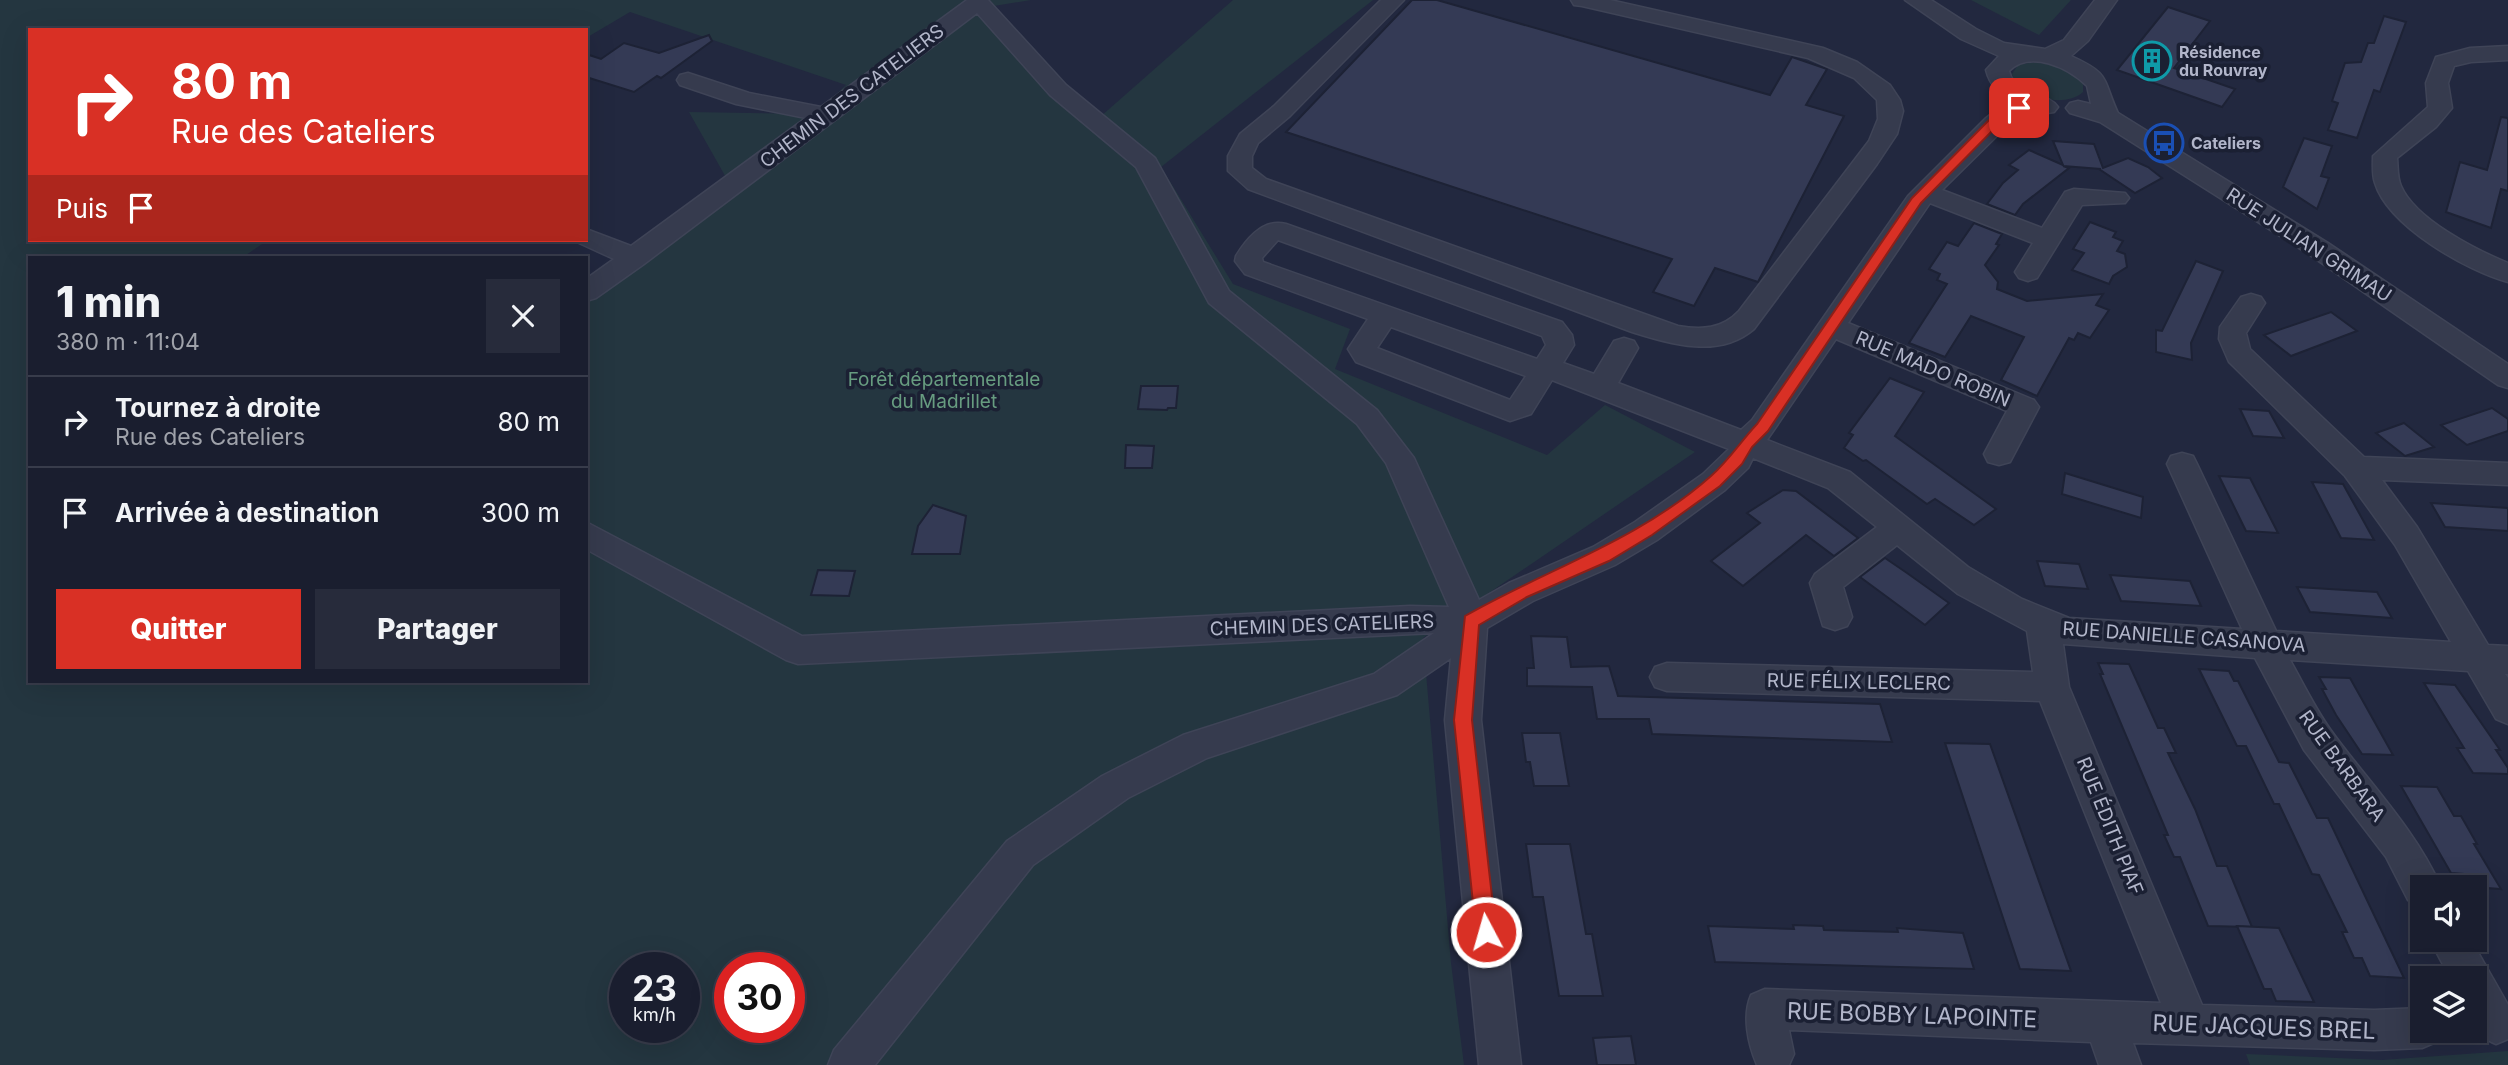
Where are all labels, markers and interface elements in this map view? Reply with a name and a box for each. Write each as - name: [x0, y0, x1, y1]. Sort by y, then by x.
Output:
- street label: CHEMIN DES CATELIERS: [755, 19, 949, 173]
- building icon: Résidence du Rouvray: [2131, 40, 2173, 82]
- place label: Résidence du Rouvray: [2179, 42, 2268, 80]
- text: 80 m: [171, 52, 292, 111]
- icon: right: [56, 56, 147, 147]
- pin: [1989, 78, 2049, 138]
- icon: arrive: [2000, 89, 2038, 127]
- text: Rue des Cateliers: [171, 112, 436, 151]
- bus stop icon: Cateliers: [2143, 122, 2185, 164]
- place label: Cateliers: [2191, 133, 2261, 153]
- street label: RUE JULIAN GRIMAU: [2222, 183, 2396, 307]
- icon: arrive: [122, 189, 160, 227]
- text: Puis: [56, 193, 108, 224]
- text: 1 min: [56, 276, 161, 327]
- button: close: [486, 279, 560, 353]
- street label: RUE MADO ROBIN: [1852, 326, 2014, 412]
- text: 380 m · 11:04: [56, 328, 200, 356]
- park label: Forêt départementale du Madrillet: [848, 368, 1040, 413]
- text: Tournez à droite: [115, 392, 321, 423]
- icon: right: [56, 403, 94, 441]
- text: 80 m: [497, 406, 560, 437]
- text: Rue des Cateliers: [115, 423, 305, 451]
- icon: arrive: [56, 494, 94, 532]
- text: Arrivée à destination: [115, 497, 380, 528]
- text: 300 m: [481, 497, 560, 528]
- button: Quitter: [56, 589, 301, 669]
- button: Partager: [315, 589, 560, 669]
- street label: CHEMIN DES CATELIERS: [1209, 610, 1435, 640]
- street label: RUE DANIELLE CASANOVA: [2062, 617, 2306, 657]
- street label: RUE FÉLIX LECLERC: [1767, 668, 1951, 695]
- street label: RUE BARBARA: [2294, 706, 2390, 826]
- street label: RUE ÉDITH PIAF: [2072, 753, 2149, 898]
- map controls: [2410, 875, 2487, 1043]
- button: sound: [2410, 875, 2487, 952]
- position arrow: [1449, 895, 1523, 969]
- speed limit sign: 30: [714, 952, 805, 1043]
- button: layers: [2410, 966, 2487, 1043]
- text: 23: [632, 967, 677, 1009]
- street label: RUE BOBBY LAPOINTE: [1786, 997, 2038, 1033]
- text: km/h: [633, 1004, 676, 1025]
- street label: RUE JACQUES BREL: [2152, 1009, 2376, 1045]

